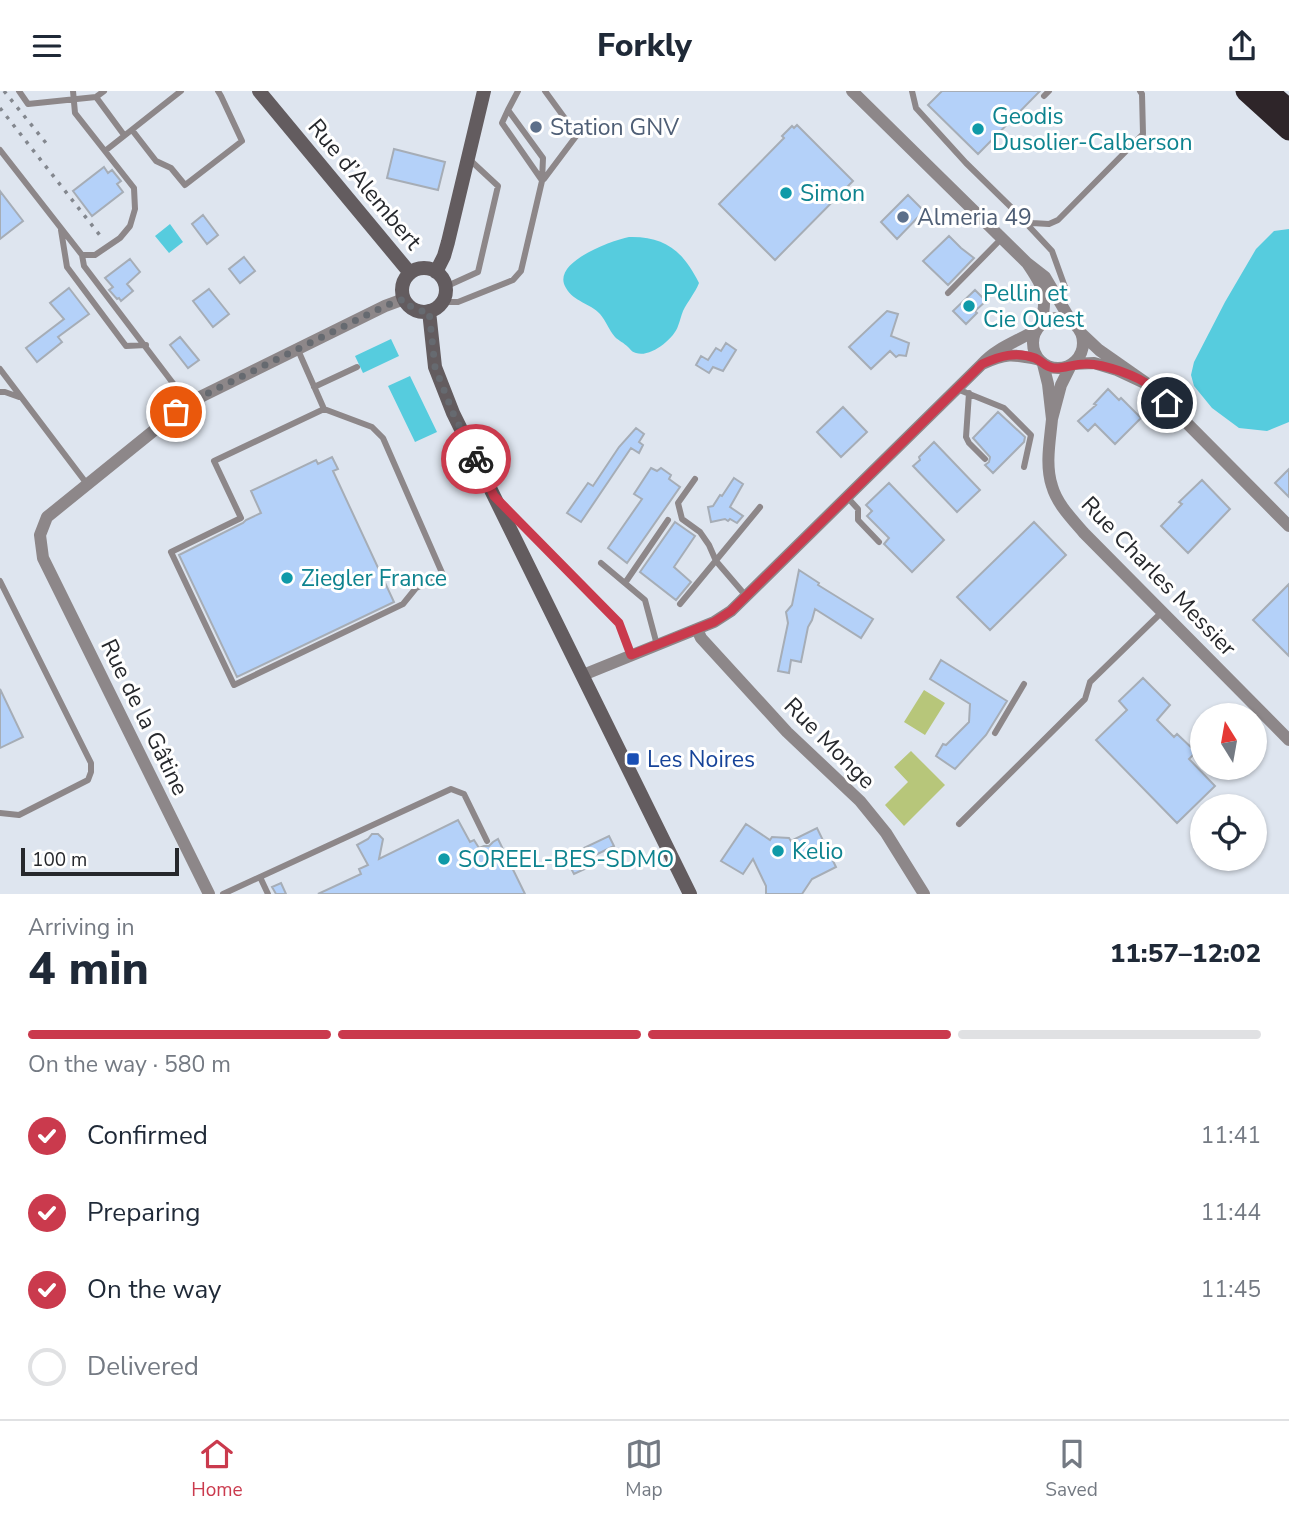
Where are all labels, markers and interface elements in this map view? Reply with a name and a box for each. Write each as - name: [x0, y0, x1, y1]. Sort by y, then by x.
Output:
- text: Forkly: [597, 24, 692, 67]
- icon: menu: [28, 27, 66, 65]
- icon: share: [1223, 27, 1261, 65]
- place label: Geodis Dusolier-Calberson: [992, 101, 1192, 158]
- street label: Rue d’Alembert: [301, 112, 429, 257]
- place label: Station GNV: [550, 112, 679, 143]
- marker: Station GNV: [528, 119, 544, 135]
- marker: Geodis Dusolier-Calberson: [970, 121, 986, 137]
- place label: Simon: [800, 178, 865, 209]
- marker: Simon: [778, 185, 794, 201]
- place label: Almeria 49: [917, 202, 1032, 233]
- marker: Almeria 49: [895, 209, 911, 225]
- place label: Pellin et Cie Ouest: [983, 278, 1085, 335]
- marker: Pellin et Cie Ouest: [961, 298, 977, 314]
- pin: [1137, 373, 1197, 433]
- pin: [146, 382, 206, 442]
- icon: home: [1148, 384, 1186, 422]
- icon: bag: [157, 393, 195, 431]
- courier: [441, 424, 511, 494]
- icon: bike: [457, 440, 495, 478]
- street label: Rue Charles Messier: [1074, 490, 1244, 664]
- place label: Ziegler France: [301, 563, 447, 594]
- marker: Ziegler France: [279, 570, 295, 586]
- street label: Rue de la Gâtine: [93, 634, 196, 801]
- street label: Rue Monge: [777, 691, 882, 796]
- north arrow: [1190, 703, 1267, 781]
- map controls: [1190, 703, 1267, 871]
- place label: Les Noires: [647, 744, 755, 775]
- marker: Les Noires: [625, 751, 641, 767]
- button: locate: [1190, 794, 1267, 871]
- place label: Kelio: [792, 836, 843, 867]
- marker: Kelio: [770, 843, 786, 859]
- place label: SOREEL-BES-SDMO: [458, 844, 674, 875]
- scale bar: [21, 845, 178, 877]
- text: 100 m: [32, 847, 87, 873]
- marker: SOREEL-BES-SDMO: [436, 851, 452, 867]
- text: Arriving in: [28, 912, 135, 943]
- text: 11:57–12:02: [1110, 936, 1261, 971]
- text: 4 min: [28, 937, 149, 1000]
- text: On the way · 580 m: [28, 1049, 231, 1080]
- icon: check: [28, 1117, 66, 1155]
- text: Confirmed: [87, 1118, 208, 1153]
- text: 11:41: [1201, 1120, 1261, 1151]
- icon: check: [28, 1194, 66, 1232]
- text: Preparing: [87, 1195, 200, 1230]
- text: 11:44: [1201, 1197, 1261, 1228]
- icon: check: [28, 1271, 66, 1309]
- text: On the way: [87, 1272, 221, 1307]
- text: 11:45: [1201, 1274, 1261, 1305]
- text: Delivered: [87, 1349, 199, 1384]
- tab: Home: [191, 1435, 243, 1503]
- tab: Map: [625, 1435, 663, 1503]
- tab: Saved: [1045, 1435, 1098, 1503]

